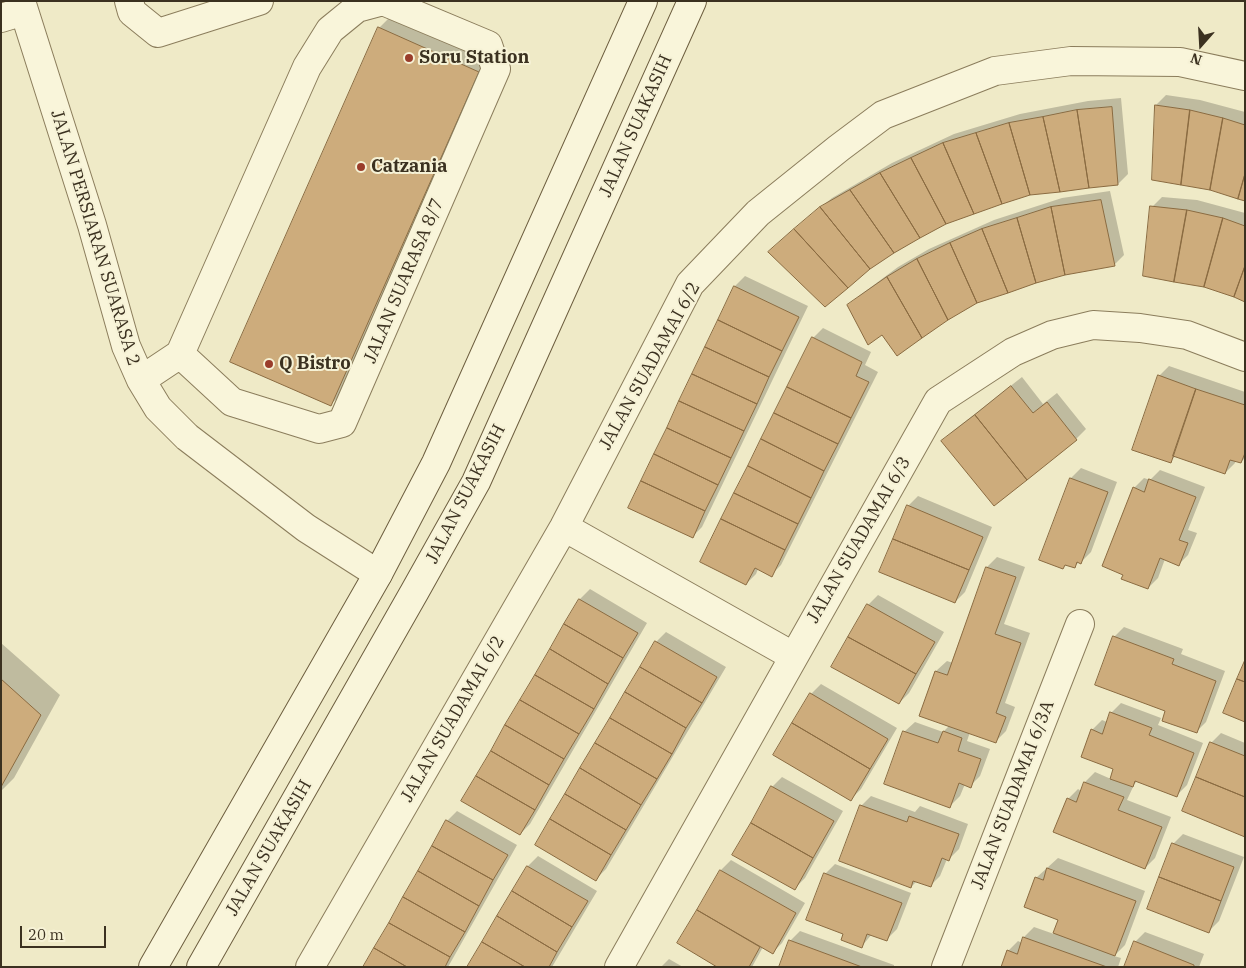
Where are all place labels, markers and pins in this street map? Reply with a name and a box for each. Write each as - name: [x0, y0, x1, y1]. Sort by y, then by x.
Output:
- place label: Soru Station: [419, 47, 529, 69]
- marker: Soru Station: [403, 52, 415, 64]
- place label: Catzania: [371, 156, 448, 178]
- marker: Catzania: [355, 161, 367, 173]
- place label: Q Bistro: [279, 353, 351, 375]
- marker: Q Bistro: [263, 358, 275, 370]

